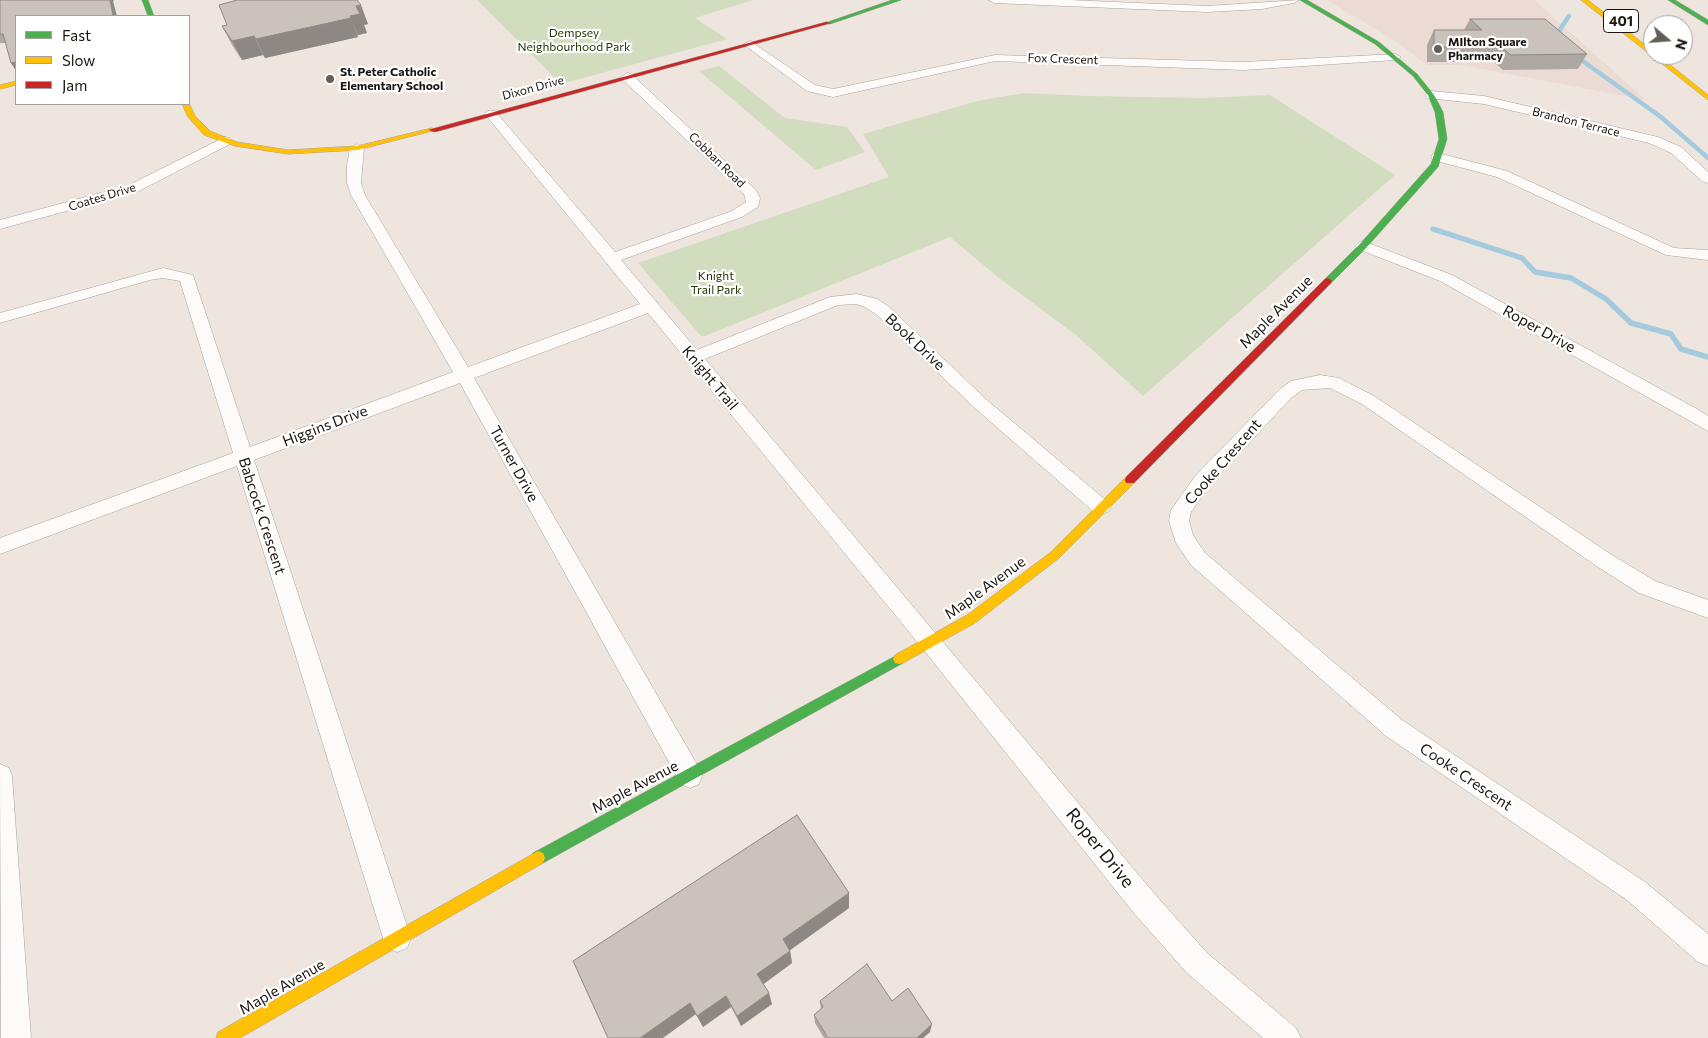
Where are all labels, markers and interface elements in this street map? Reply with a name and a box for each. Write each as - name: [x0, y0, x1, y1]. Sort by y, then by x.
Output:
- road number: 401: [1604, 10, 1638, 32]
- legend: [15, 15, 190, 105]
- north arrow: [1643, 15, 1693, 65]
- text: Fast: [62, 26, 91, 44]
- park label: Dempsey Neighbourhood Park: [517, 26, 631, 54]
- place label: MIlton Square Pharmacy: [1448, 35, 1527, 63]
- text: N: [1672, 37, 1691, 52]
- marker: MIlton Square Pharmacy: [1432, 43, 1444, 55]
- text: Slow: [62, 51, 95, 69]
- street label: Fox Crescent: [1027, 51, 1099, 67]
- place label: St. Peter Catholic Elementary School: [340, 65, 443, 93]
- marker: St. Peter Catholic Elementary School: [324, 73, 336, 85]
- street label: Dixon Drive: [501, 73, 565, 103]
- text: Jam: [62, 76, 87, 94]
- street label: Brandon Terrace: [1531, 104, 1621, 140]
- street label: Cobban Road: [686, 129, 748, 191]
- street label: Coates Drive: [67, 180, 137, 214]
- park label: Knight Trail Park: [690, 269, 742, 297]
- street label: Maple Avenue: [1236, 272, 1316, 352]
- street label: Roper Drive: [1499, 302, 1579, 356]
- street label: Book Drive: [881, 310, 949, 374]
- street label: Knight Trail: [678, 342, 742, 414]
- street label: Higgins Drive: [280, 402, 370, 450]
- street label: Cooke Crescent: [1181, 415, 1265, 509]
- street label: Turner Drive: [486, 423, 542, 505]
- street label: Babcock Crescent: [235, 455, 289, 577]
- street label: Maple Avenue: [941, 553, 1029, 623]
- street label: Cooke Crescent: [1416, 739, 1516, 815]
- street label: Maple Avenue: [589, 757, 681, 817]
- street label: Roper Drive: [1061, 804, 1139, 892]
- street label: Maple Avenue: [236, 955, 328, 1019]

